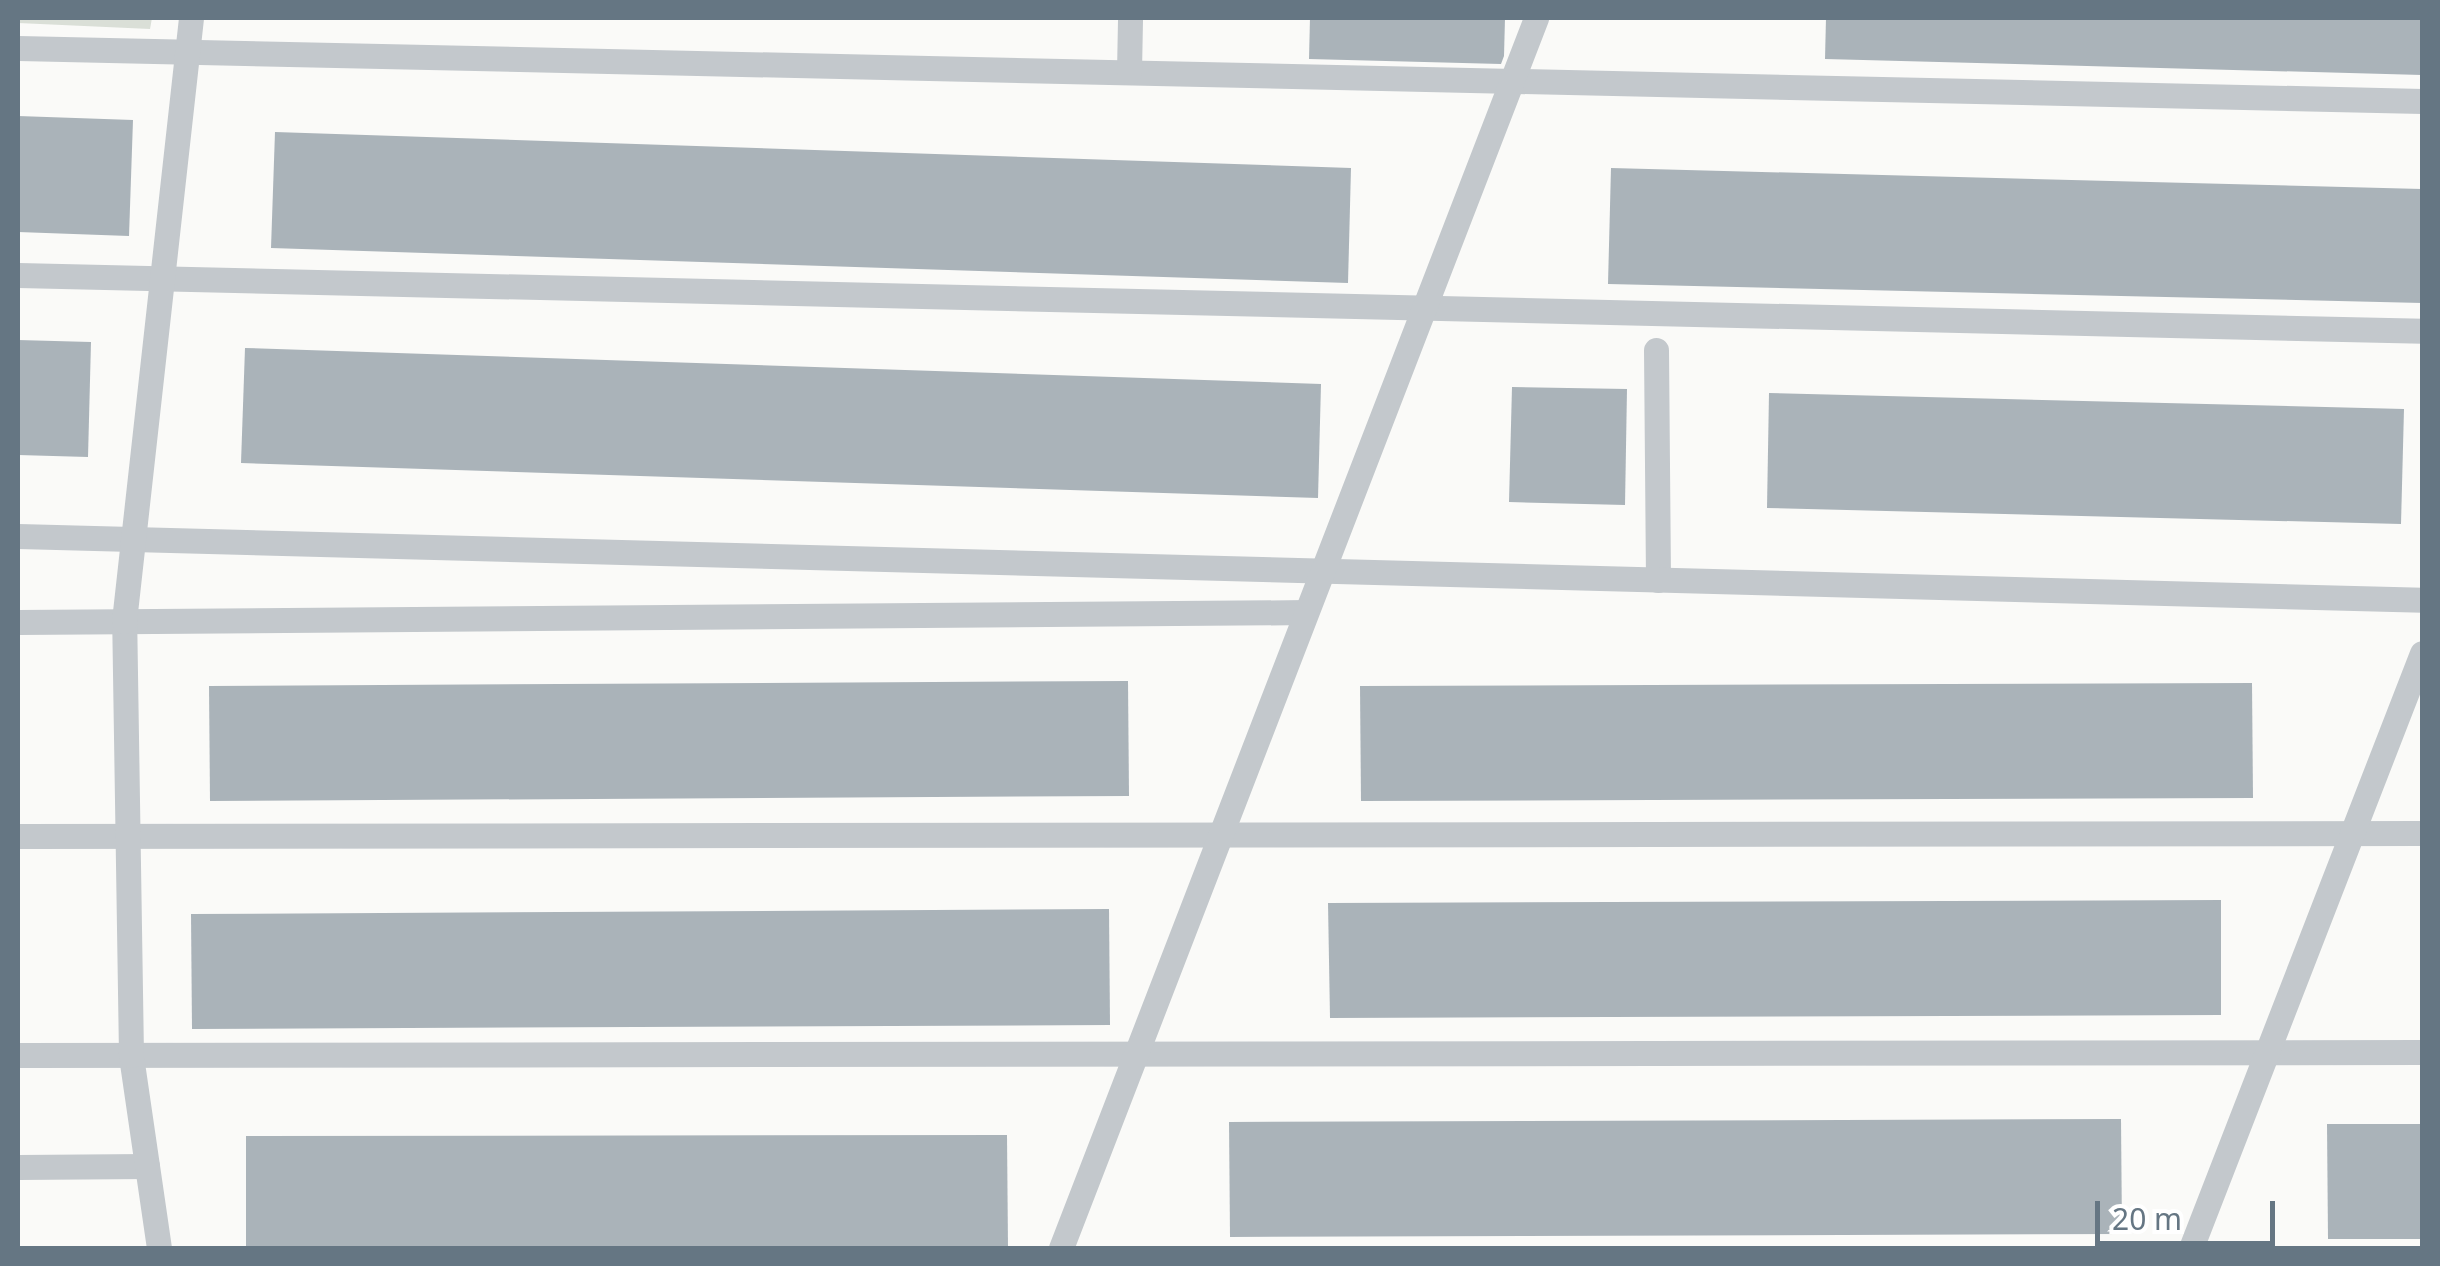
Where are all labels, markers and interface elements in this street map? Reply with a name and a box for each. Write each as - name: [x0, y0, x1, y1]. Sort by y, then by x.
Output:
- scale bar: [2100, 1181, 2280, 1243]
- text: 20 m: [2112, 1198, 2182, 1239]

